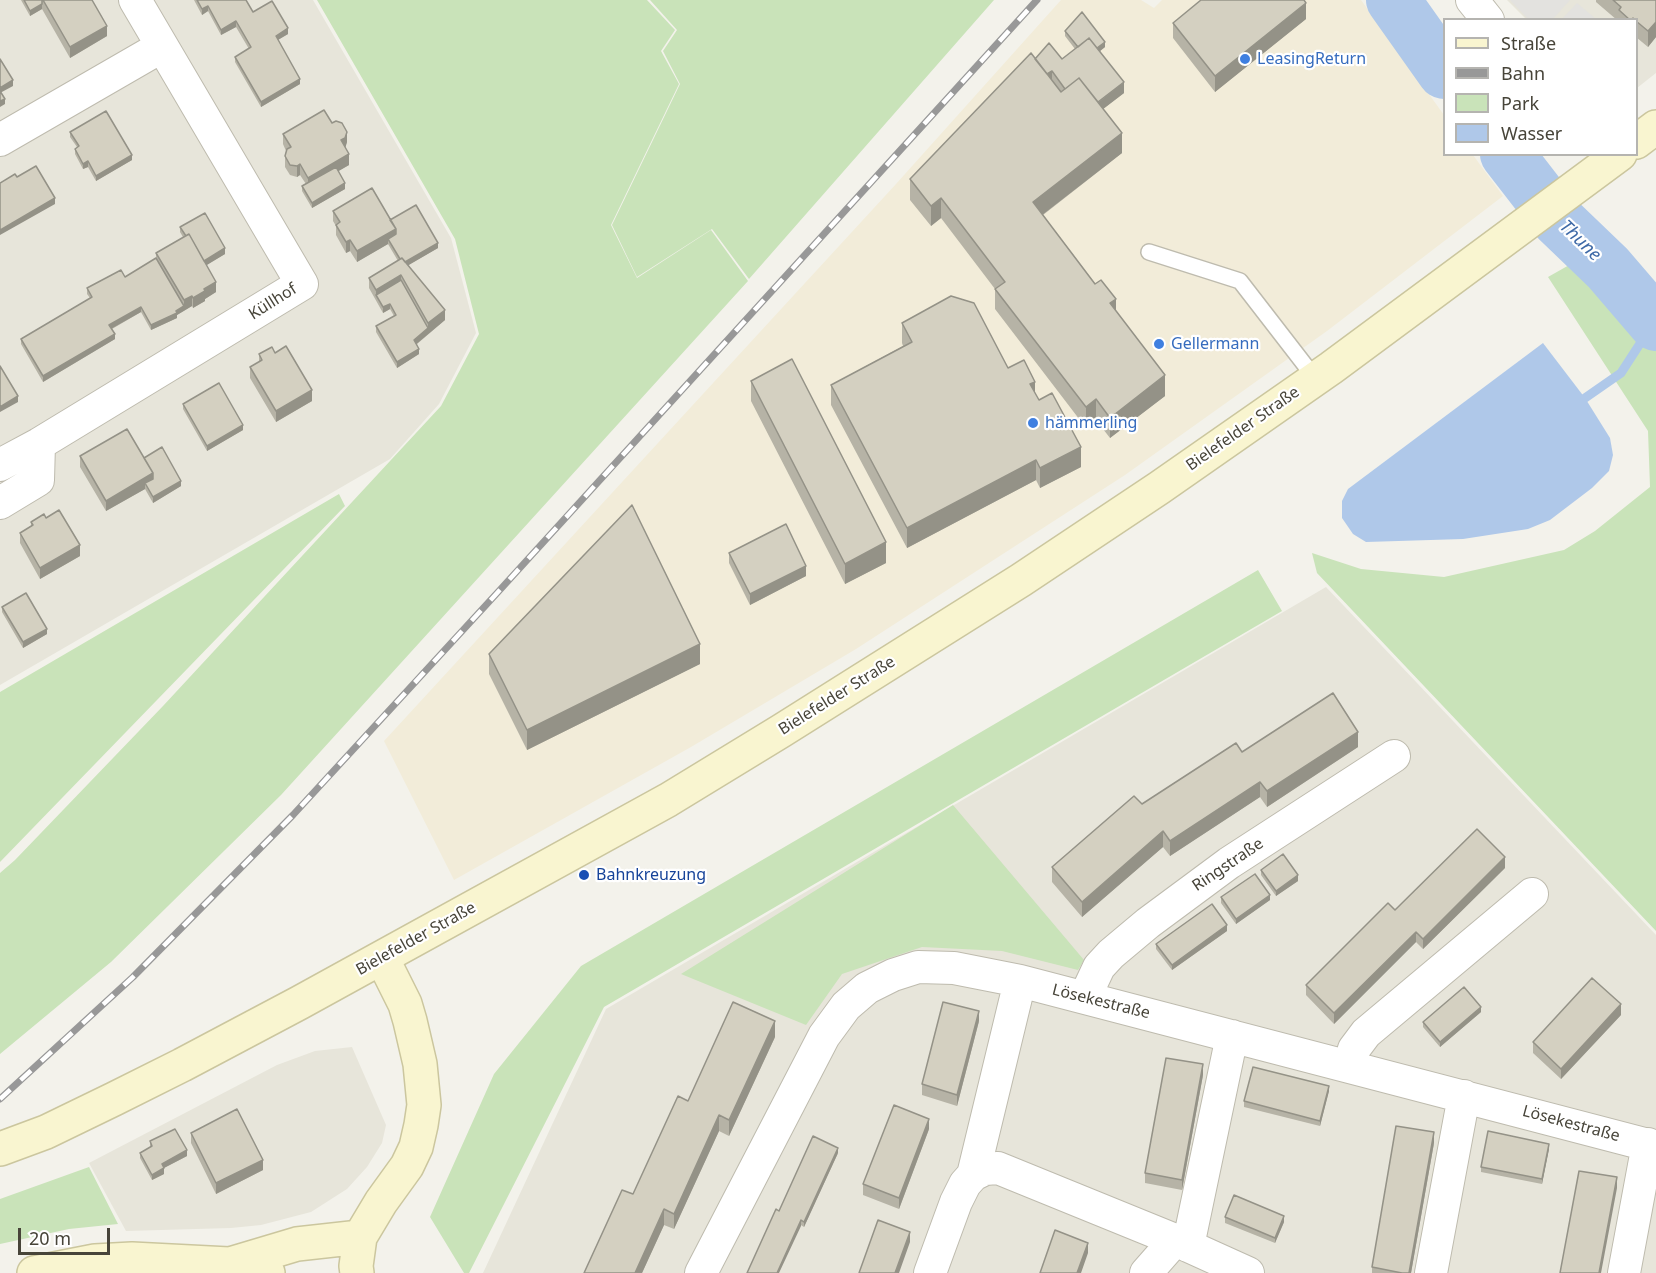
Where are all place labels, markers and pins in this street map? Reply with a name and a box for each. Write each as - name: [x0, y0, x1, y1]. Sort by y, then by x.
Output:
- place label: LeasingReturn: [1257, 49, 1366, 69]
- marker: LeasingReturn: [1238, 52, 1252, 66]
- place label: Gellermann: [1171, 334, 1259, 354]
- marker: Gellermann: [1152, 337, 1166, 351]
- place label: hämmerling: [1045, 413, 1137, 433]
- marker: hämmerling: [1026, 416, 1040, 430]
- place label: Bahnkreuzung: [596, 865, 706, 885]
- marker: Bahnkreuzung: [577, 868, 591, 882]

